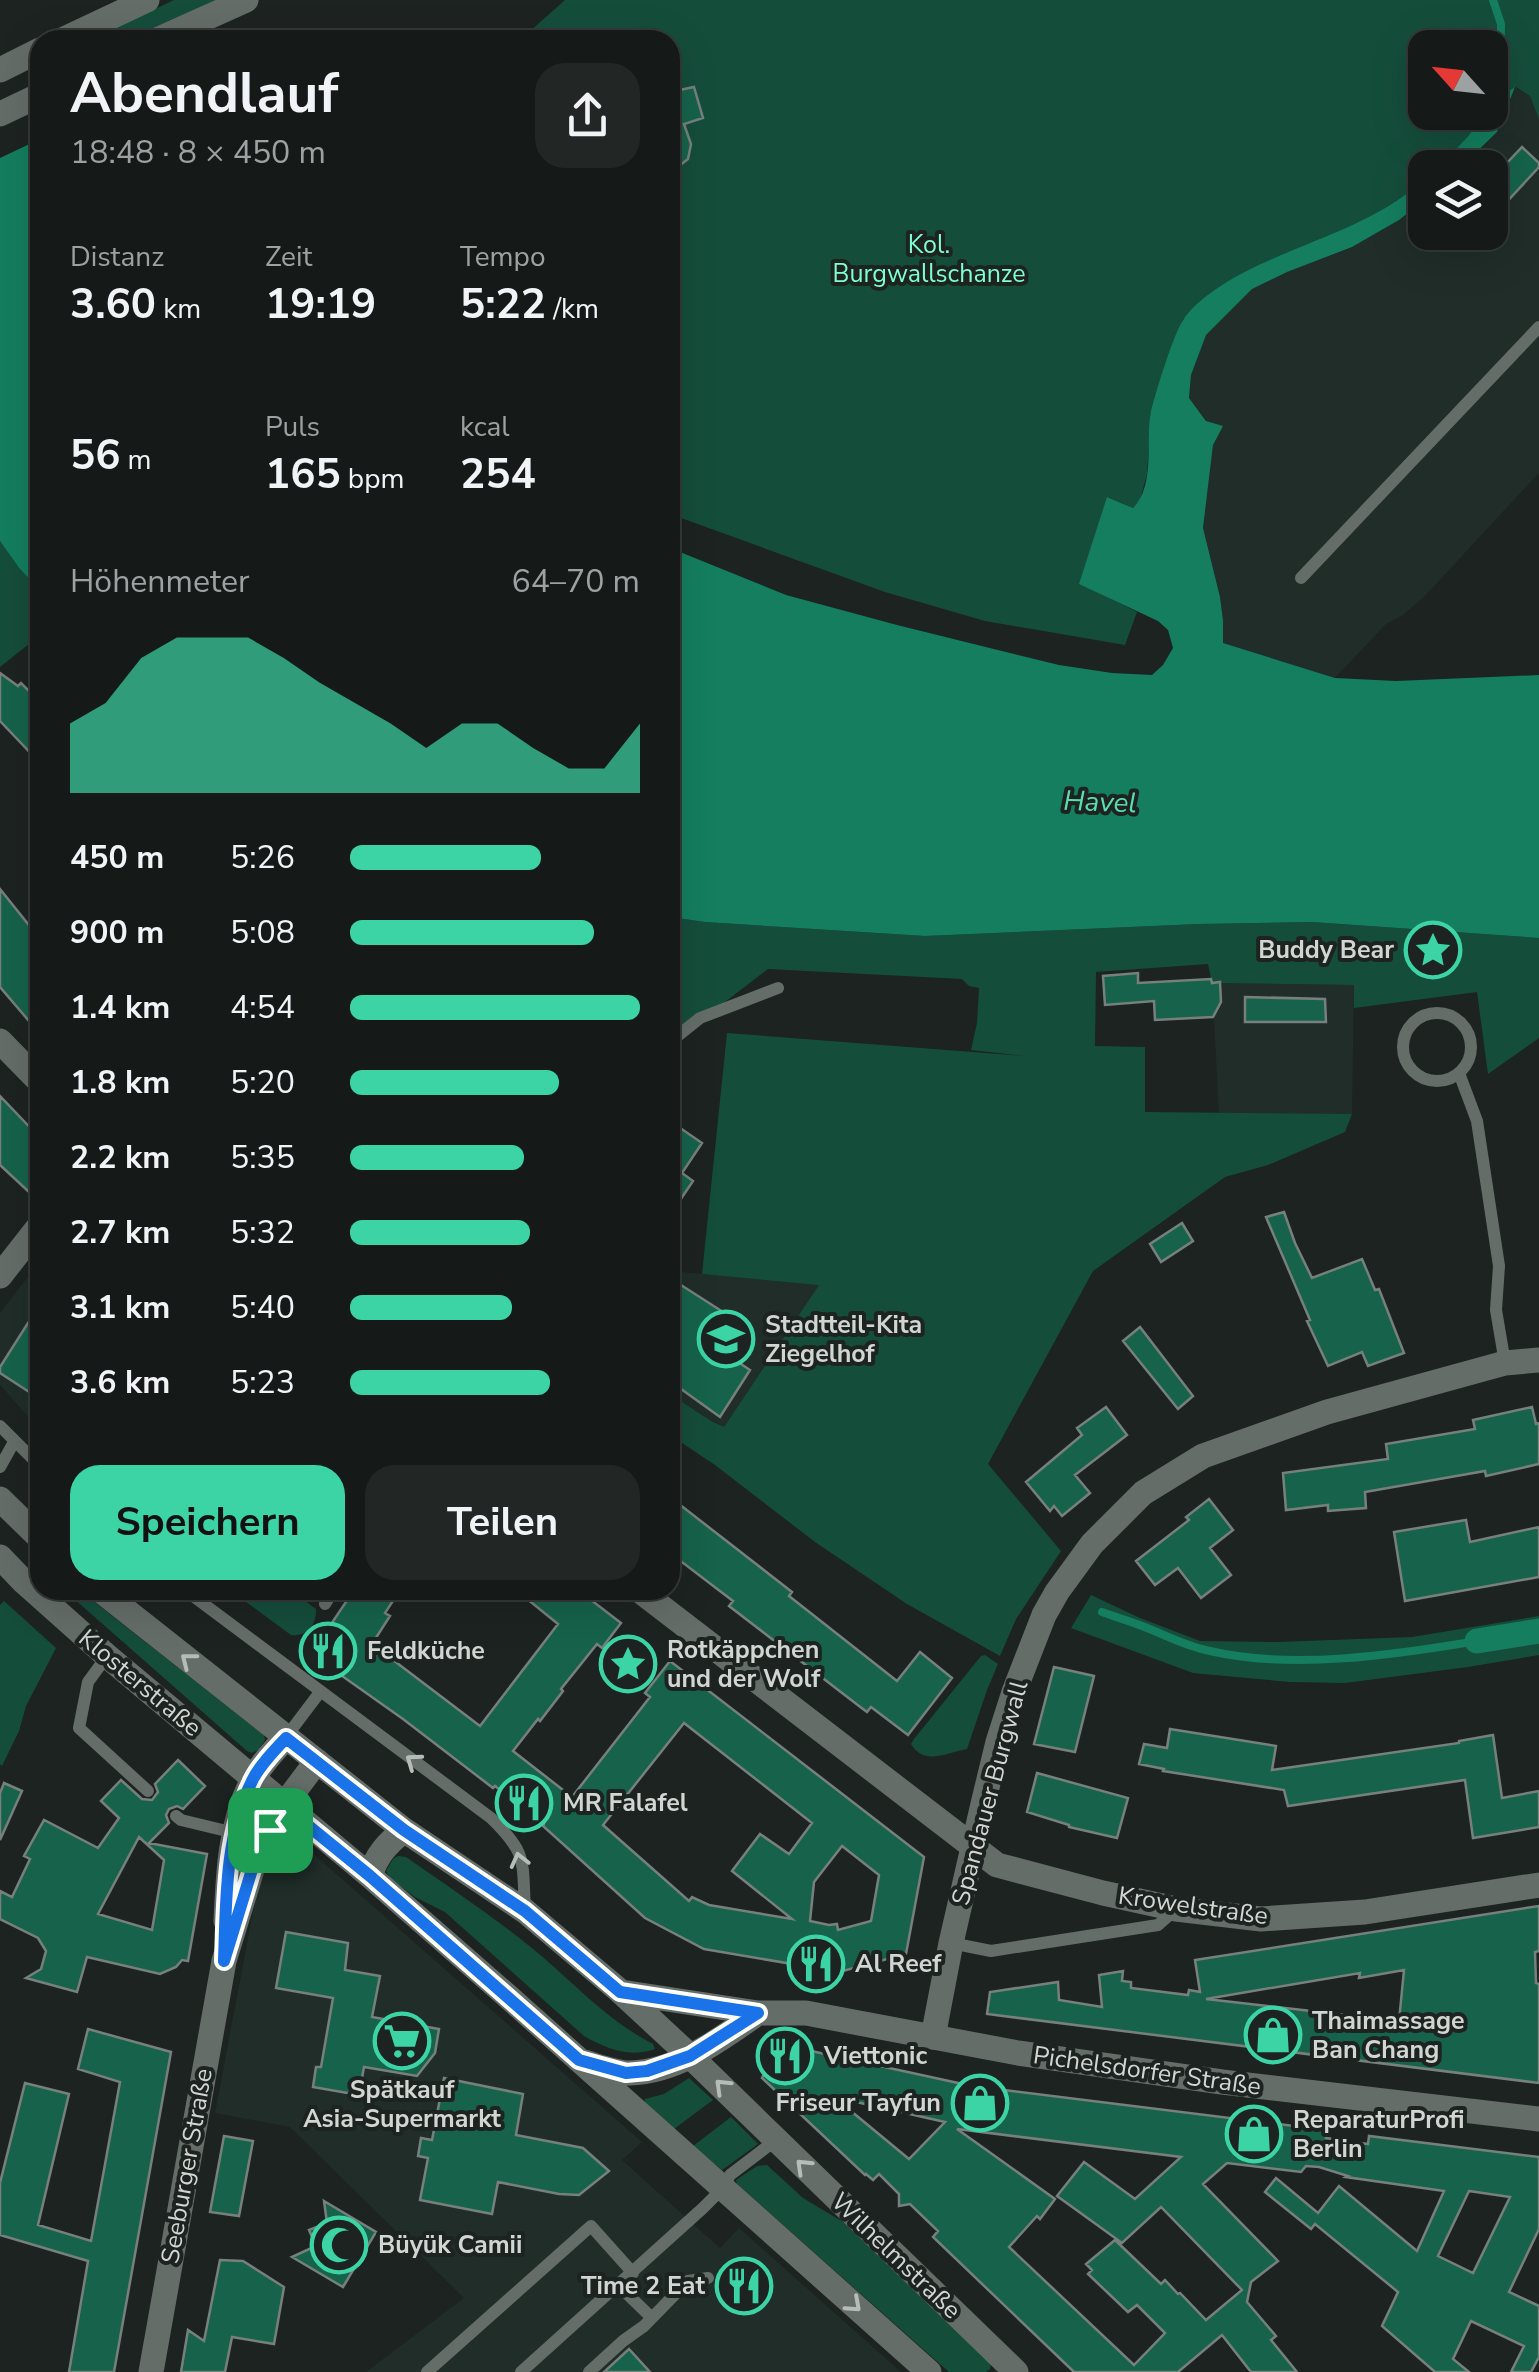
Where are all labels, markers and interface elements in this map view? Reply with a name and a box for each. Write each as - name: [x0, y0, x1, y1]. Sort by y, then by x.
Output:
- north arrow: [1408, 30, 1508, 130]
- map controls: [1408, 30, 1508, 250]
- text: Abendlauf: [70, 56, 338, 131]
- button: share: [535, 63, 640, 168]
- text: 18:48 · 8 × 450 m: [70, 131, 326, 174]
- button: layers: [1408, 150, 1508, 250]
- park label: Kol. Burgwallschanze: [833, 228, 1025, 291]
- text: Distanz: [70, 238, 164, 276]
- text: Zeit: [265, 238, 312, 276]
- text: Tempo: [460, 238, 545, 276]
- text: 3.60: [70, 276, 156, 333]
- text: 19:19: [265, 276, 376, 333]
- text: 5:22: [460, 276, 546, 333]
- text: km: [156, 290, 201, 328]
- text: /km: [546, 290, 599, 328]
- text: Puls: [265, 408, 320, 446]
- text: kcal: [460, 408, 510, 446]
- text: 56: [70, 427, 120, 484]
- text: m: [120, 441, 152, 479]
- text: 165: [265, 446, 341, 503]
- text: 254: [460, 446, 536, 503]
- text: bpm: [341, 460, 404, 498]
- text: Höhenmeter: [70, 560, 249, 603]
- text: 64–70 m: [512, 560, 640, 603]
- water label: Havel: [1063, 782, 1137, 822]
- text: 450 m: [70, 836, 164, 879]
- text: 5:26: [230, 836, 295, 879]
- text: 900 m: [70, 911, 164, 954]
- text: 5:08: [230, 911, 295, 954]
- place icon: Buddy Bear: [1403, 920, 1463, 980]
- place label: Buddy Bear: [1258, 933, 1394, 967]
- text: 1.4 km: [70, 986, 170, 1029]
- text: 4:54: [230, 986, 295, 1029]
- text: 1.8 km: [70, 1061, 170, 1104]
- text: 5:20: [230, 1061, 295, 1104]
- text: 2.2 km: [70, 1136, 170, 1179]
- text: 5:35: [230, 1136, 295, 1179]
- text: 2.7 km: [70, 1211, 170, 1254]
- text: 5:32: [230, 1211, 295, 1254]
- text: 3.1 km: [70, 1286, 170, 1329]
- text: 5:40: [230, 1286, 295, 1329]
- place label: Stadtteil-Kita Ziegelhof: [765, 1308, 922, 1371]
- school or university icon: Stadtteil-Kita Ziegelhof: [696, 1309, 756, 1369]
- text: 3.6 km: [70, 1361, 170, 1404]
- text: 5:23: [230, 1361, 295, 1404]
- button: Speichern: [70, 1465, 345, 1580]
- button: Teilen: [365, 1465, 640, 1580]
- street label: Klosterstraße: [71, 1621, 209, 1745]
- restaurant icon: Feldküche: [298, 1621, 358, 1681]
- place label: Rotkäppchen und der Wolf: [667, 1633, 821, 1696]
- place label: Feldküche: [367, 1634, 485, 1668]
- place icon: Rotkäppchen und der Wolf: [598, 1634, 658, 1694]
- one-way arrow: [182, 1654, 200, 1672]
- street label: Spandauer Burgwall: [944, 1676, 1036, 1909]
- one-way arrow: [406, 1755, 424, 1772]
- restaurant icon: MR Falafel: [494, 1773, 554, 1833]
- place label: MR Falafel: [563, 1786, 688, 1820]
- pin: [228, 1788, 313, 1873]
- icon: arrive: [243, 1803, 298, 1858]
- one-way arrow: [510, 1852, 531, 1869]
- street label: Krowelstraße: [1116, 1879, 1270, 1933]
- restaurant icon: Al Reef: [786, 1934, 846, 1994]
- place label: Al Reef: [855, 1947, 942, 1981]
- place label: Thaimassage Ban Chang: [1312, 2004, 1465, 2067]
- shop icon: Thaimassage Ban Chang: [1243, 2005, 1303, 2065]
- supermarket icon: Spätkauf Asia-Supermarkt: [372, 2011, 432, 2071]
- restaurant icon: Viettonic: [755, 2026, 815, 2086]
- street label: Pichelsdorfer Straße: [1031, 2038, 1263, 2104]
- place label: Viettonic: [823, 2039, 927, 2073]
- street label: Seeburger Straße: [153, 2066, 221, 2266]
- place label: Spätkauf Asia-Supermarkt: [303, 2073, 501, 2136]
- shop icon: Friseur Tayfun: [950, 2073, 1010, 2133]
- one-way arrow: [715, 2080, 733, 2098]
- place label: Friseur Tayfun: [776, 2086, 941, 2120]
- place label: ReparaturProfi Berlin: [1293, 2103, 1464, 2166]
- shop icon: ReparaturProfi Berlin: [1224, 2104, 1284, 2164]
- one-way arrow: [797, 2160, 815, 2178]
- street label: Wilhelmstraße: [824, 2185, 968, 2327]
- mosque icon: Büyük Camii: [309, 2215, 369, 2275]
- place label: Büyük Camii: [378, 2228, 522, 2262]
- restaurant icon: Time 2 Eat: [714, 2256, 774, 2316]
- place label: Time 2 Eat: [581, 2269, 705, 2303]
- one-way arrow: [842, 2293, 861, 2311]

